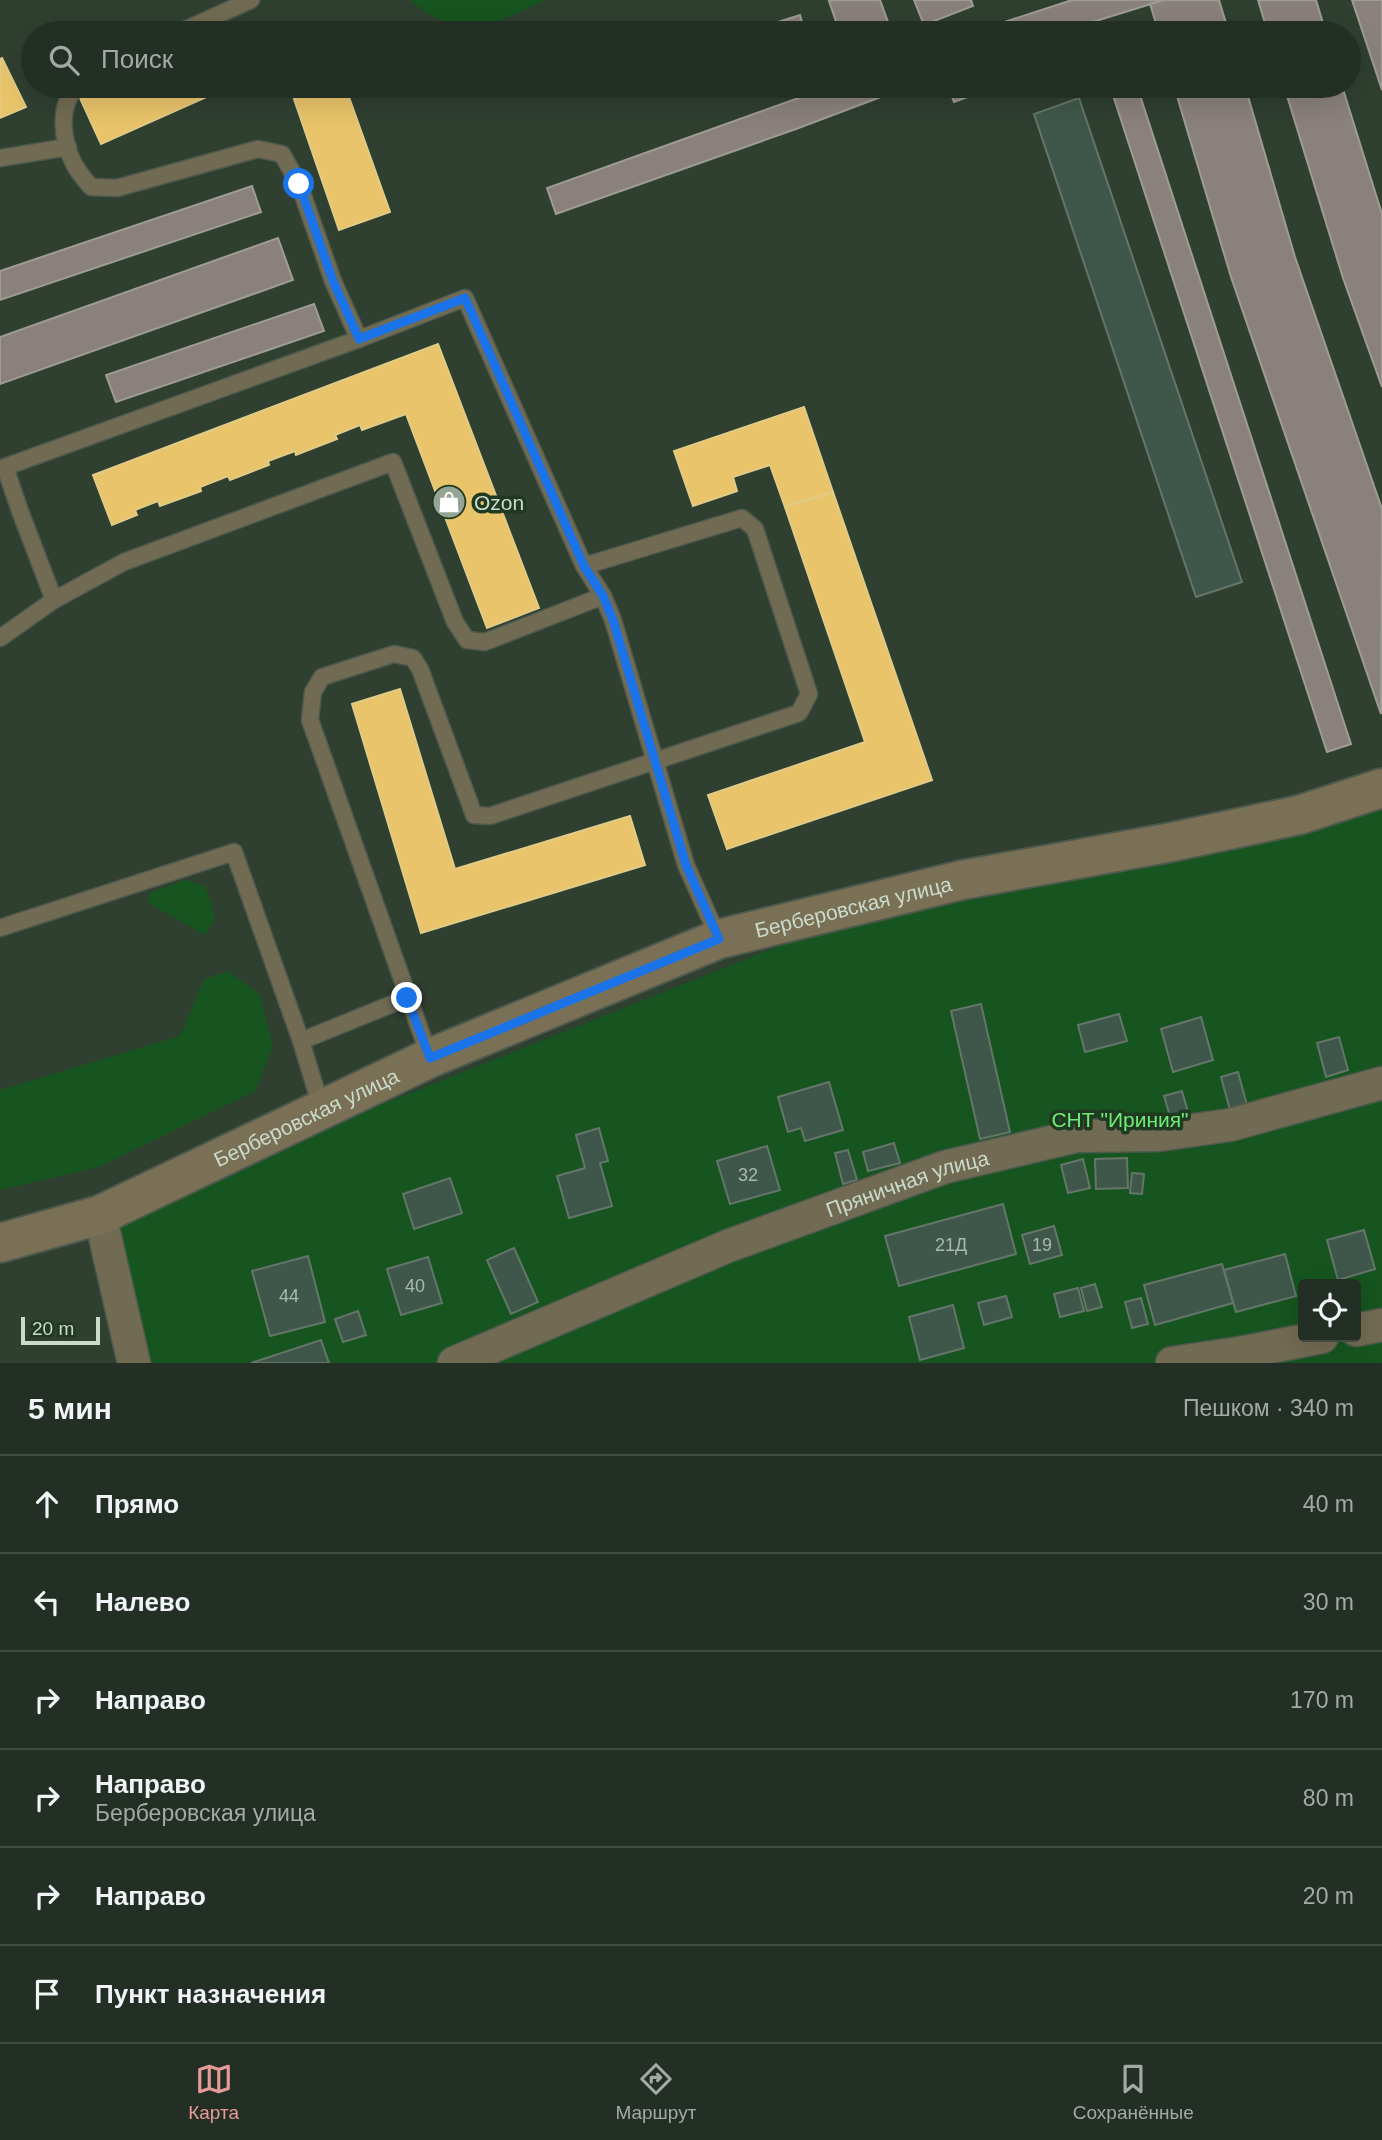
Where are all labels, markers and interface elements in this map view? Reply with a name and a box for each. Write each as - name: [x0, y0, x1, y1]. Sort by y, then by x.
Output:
- search box: [21, 21, 1361, 98]
- icon: search: [45, 41, 83, 79]
- text: Поиск: [101, 44, 173, 74]
- route start: [283, 168, 314, 199]
- shop icon: Ozon: [430, 483, 468, 521]
- place label: Ozon: [474, 491, 524, 514]
- street label: Берберовская улица: [753, 871, 954, 941]
- route end: [391, 982, 422, 1013]
- street label: Берберовская улица: [210, 1063, 402, 1171]
- park label: СНТ "Ириния": [1051, 1108, 1189, 1131]
- street label: Пряничная улица: [823, 1146, 991, 1221]
- house number: 32: [738, 1165, 758, 1185]
- house number: 21Д: [935, 1235, 967, 1255]
- house number: 19: [1032, 1235, 1052, 1255]
- house number: 40: [405, 1276, 425, 1296]
- map controls: [1298, 1279, 1361, 1342]
- button: locate: [1298, 1279, 1361, 1342]
- house number: 44: [279, 1286, 299, 1306]
- scale bar: [21, 1314, 100, 1346]
- text: 20 m: [32, 1318, 74, 1339]
- text: 5 мин: [28, 1392, 112, 1425]
- text: Пешком · 340 m: [1183, 1395, 1354, 1421]
- icon: ahead: [28, 1485, 66, 1523]
- text: Прямо: [95, 1489, 179, 1519]
- text: 40 m: [1303, 1491, 1354, 1517]
- icon: left: [28, 1583, 66, 1621]
- text: Налево: [95, 1587, 190, 1617]
- text: 30 m: [1303, 1589, 1354, 1615]
- icon: right: [28, 1681, 66, 1719]
- text: Направо: [95, 1685, 206, 1715]
- text: 170 m: [1290, 1687, 1354, 1713]
- text: Направо: [95, 1769, 206, 1799]
- icon: right: [28, 1779, 66, 1817]
- text: 80 m: [1303, 1785, 1354, 1811]
- text: Берберовская улица: [95, 1800, 316, 1826]
- icon: right: [28, 1877, 66, 1915]
- text: Направо: [95, 1881, 206, 1911]
- text: 20 m: [1303, 1883, 1354, 1909]
- icon: arrive: [28, 1975, 66, 2013]
- text: Пункт назначения: [95, 1979, 326, 2009]
- tab: Карта: [188, 2060, 239, 2124]
- tab: Маршрут: [615, 2060, 696, 2124]
- tab: Сохранённые: [1073, 2060, 1194, 2124]

